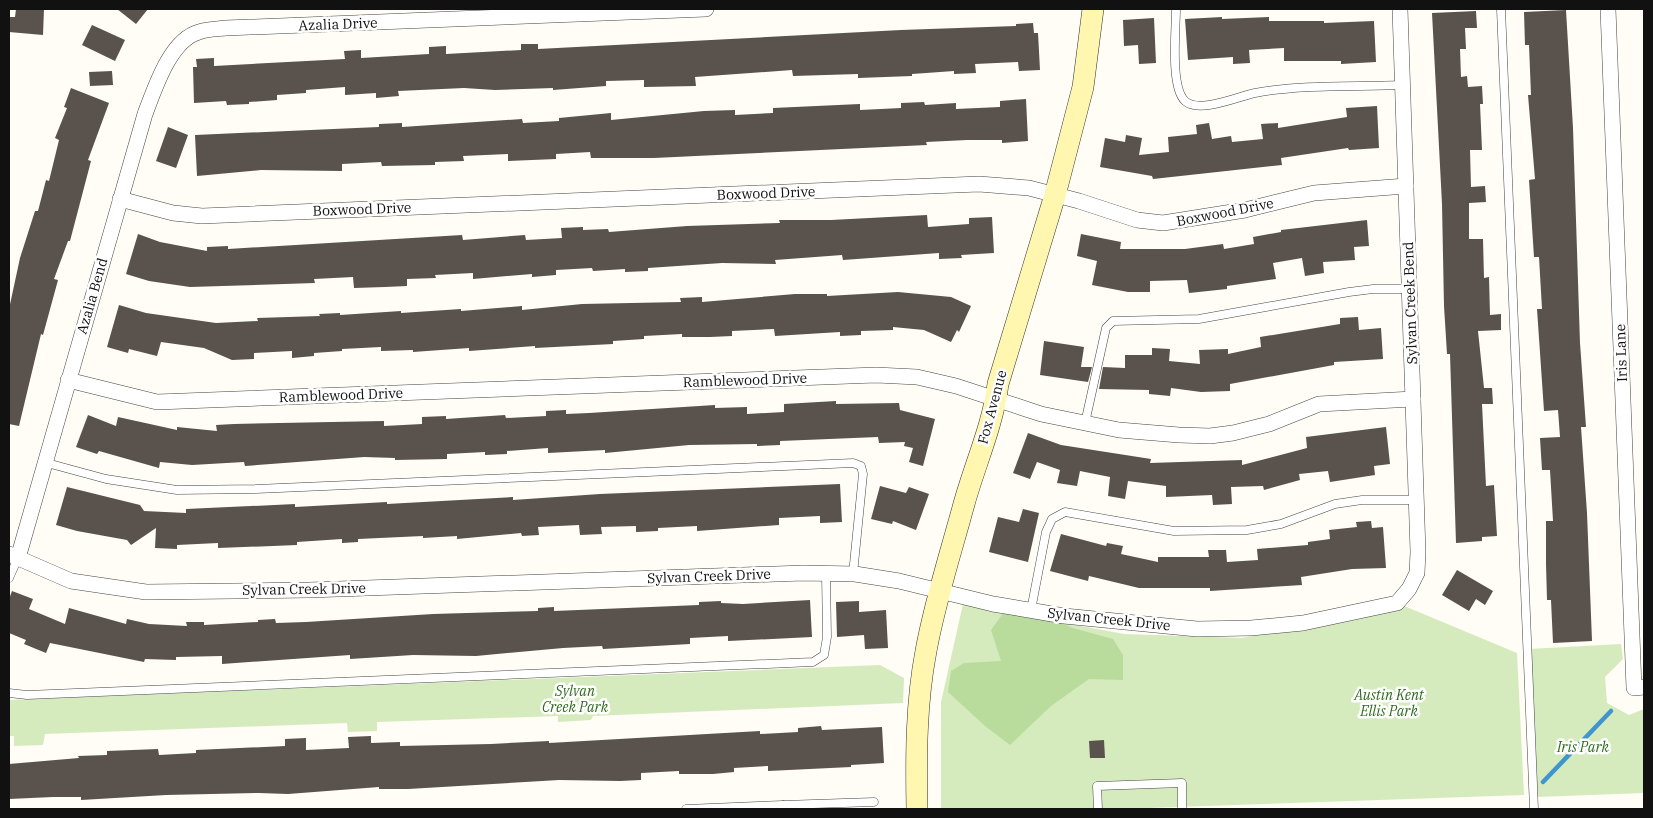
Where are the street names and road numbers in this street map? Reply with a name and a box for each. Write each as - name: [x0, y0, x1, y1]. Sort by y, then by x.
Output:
- street label: Azalia Drive: [298, 14, 378, 34]
- street label: Boxwood Drive: [716, 182, 816, 204]
- street label: Boxwood Drive: [1175, 194, 1275, 230]
- street label: Boxwood Drive: [312, 198, 412, 220]
- street label: Sylvan Creek Bend: [1399, 241, 1421, 365]
- street label: Azalia Bend: [73, 255, 112, 336]
- street label: Iris Lane: [1611, 324, 1631, 382]
- street label: Fox Avenue: [973, 368, 1011, 446]
- street label: Ramblewood Drive: [683, 369, 807, 391]
- street label: Ramblewood Drive: [279, 384, 403, 406]
- street label: Sylvan Creek Drive: [647, 565, 771, 587]
- street label: Sylvan Creek Drive: [242, 579, 366, 599]
- street label: Sylvan Creek Drive: [1046, 604, 1172, 634]

